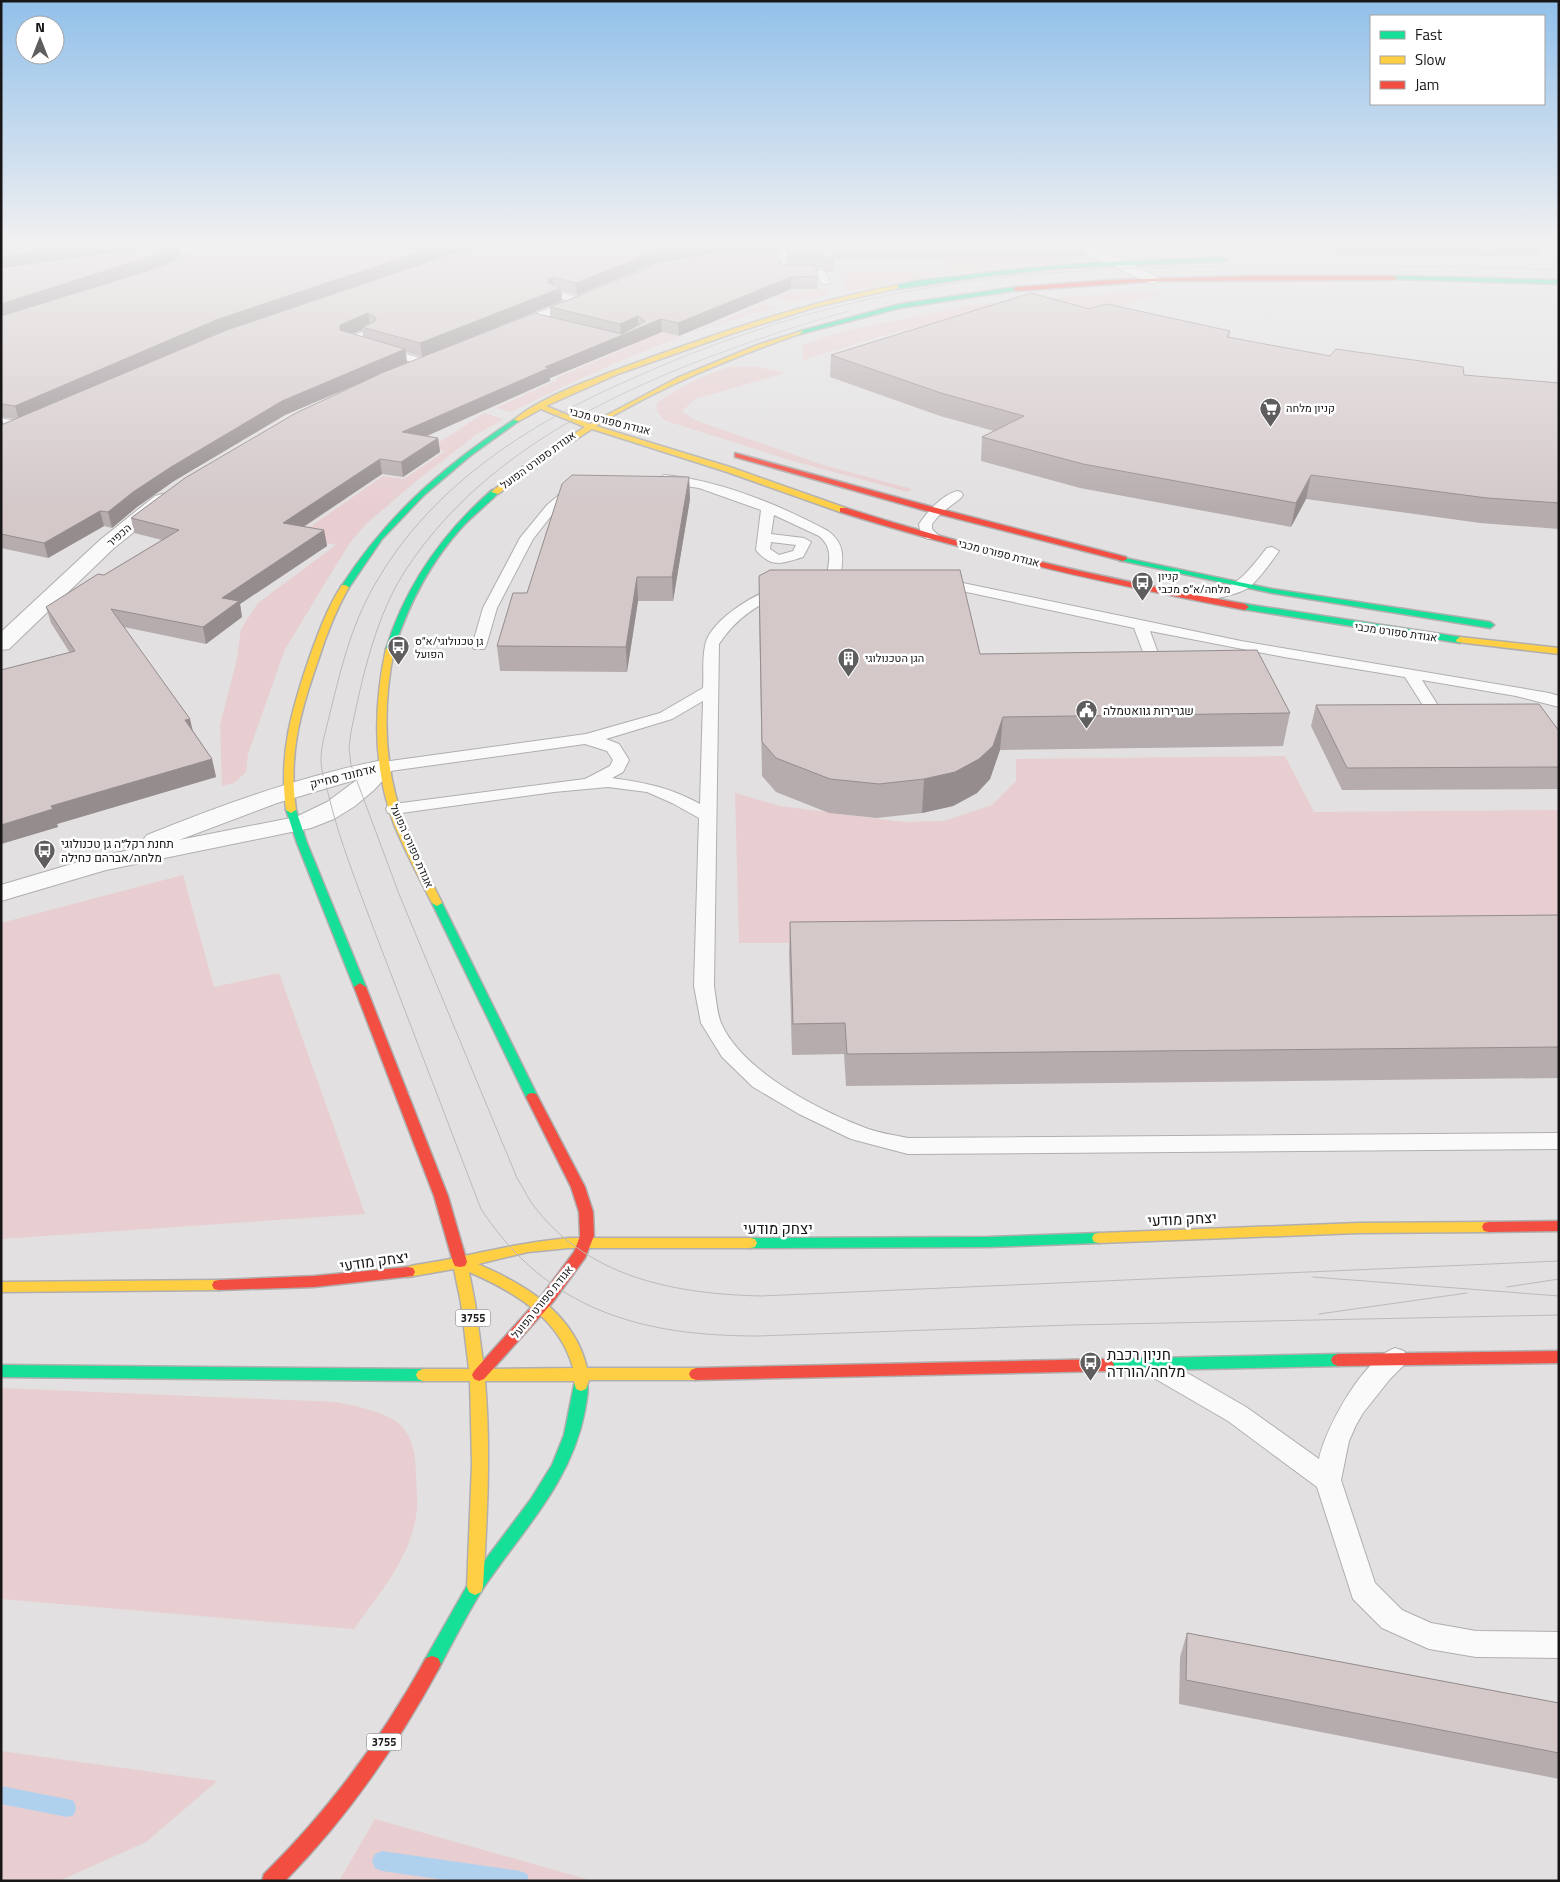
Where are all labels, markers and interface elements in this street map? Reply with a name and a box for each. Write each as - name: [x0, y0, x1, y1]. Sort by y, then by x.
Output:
- north arrow: [15, 15, 65, 65]
- legend: [1370, 15, 1545, 105]
- text: N: [35, 16, 45, 37]
- text: Fast: [1415, 23, 1443, 46]
- text: Slow: [1415, 48, 1446, 71]
- text: Jam: [1415, 73, 1439, 96]
- supermarket icon: קניון מלחה: [1258, 396, 1282, 427]
- place label: קניון מלחה: [1286, 400, 1335, 416]
- street label: אגודת ספורט מכבי: [568, 403, 652, 439]
- street label: אגודת ספורט הפועל: [497, 427, 579, 493]
- street label: הכפיר: [103, 520, 135, 550]
- street label: אגודת ספורט מכבי: [957, 535, 1041, 571]
- place label: קניון מלחה/א״ס מכבי: [1158, 568, 1230, 597]
- bus stop icon: קניון מלחה/א״ס מכבי: [1130, 570, 1154, 601]
- street label: אגודת ספורט מכבי: [1354, 618, 1438, 646]
- place label: גן טכנולוגי/א״ס הפועל: [415, 633, 483, 662]
- bus stop icon: גן טכנולוגי/א״ס הפועל: [387, 635, 411, 666]
- building icon: הגן הטכנולוגי: [837, 646, 861, 677]
- place label: הגן הטכנולוגי: [865, 650, 924, 666]
- public building icon: שגרירות גוואטמלה: [1075, 698, 1099, 729]
- place label: שגרירות גוואטמלה: [1103, 701, 1194, 720]
- street label: אדמונד סחייק: [308, 758, 379, 793]
- street label: אגודת ספורט הפועל: [386, 802, 438, 890]
- place label: תחנת רקל״ה גן טכנולוגי מלחה/אברהם כחילה: [61, 834, 174, 867]
- bus stop icon: תחנת רקל״ה גן טכנולוגי מלחה/אברהם כחילה: [33, 838, 57, 869]
- street label: יצחק מודעי: [1147, 1206, 1217, 1232]
- street label: יצחק מודעי: [743, 1217, 813, 1240]
- street label: יצחק מודעי: [338, 1245, 410, 1277]
- street label: אגודת ספורט הפועל: [507, 1262, 577, 1342]
- road number: 3755: [456, 1310, 490, 1326]
- place label: חניון רכבת מלחה/הורדה: [1107, 1343, 1186, 1383]
- bus stop icon: חניון רכבת מלחה/הורדה: [1079, 1351, 1103, 1382]
- road number: 3755: [366, 1734, 402, 1750]

